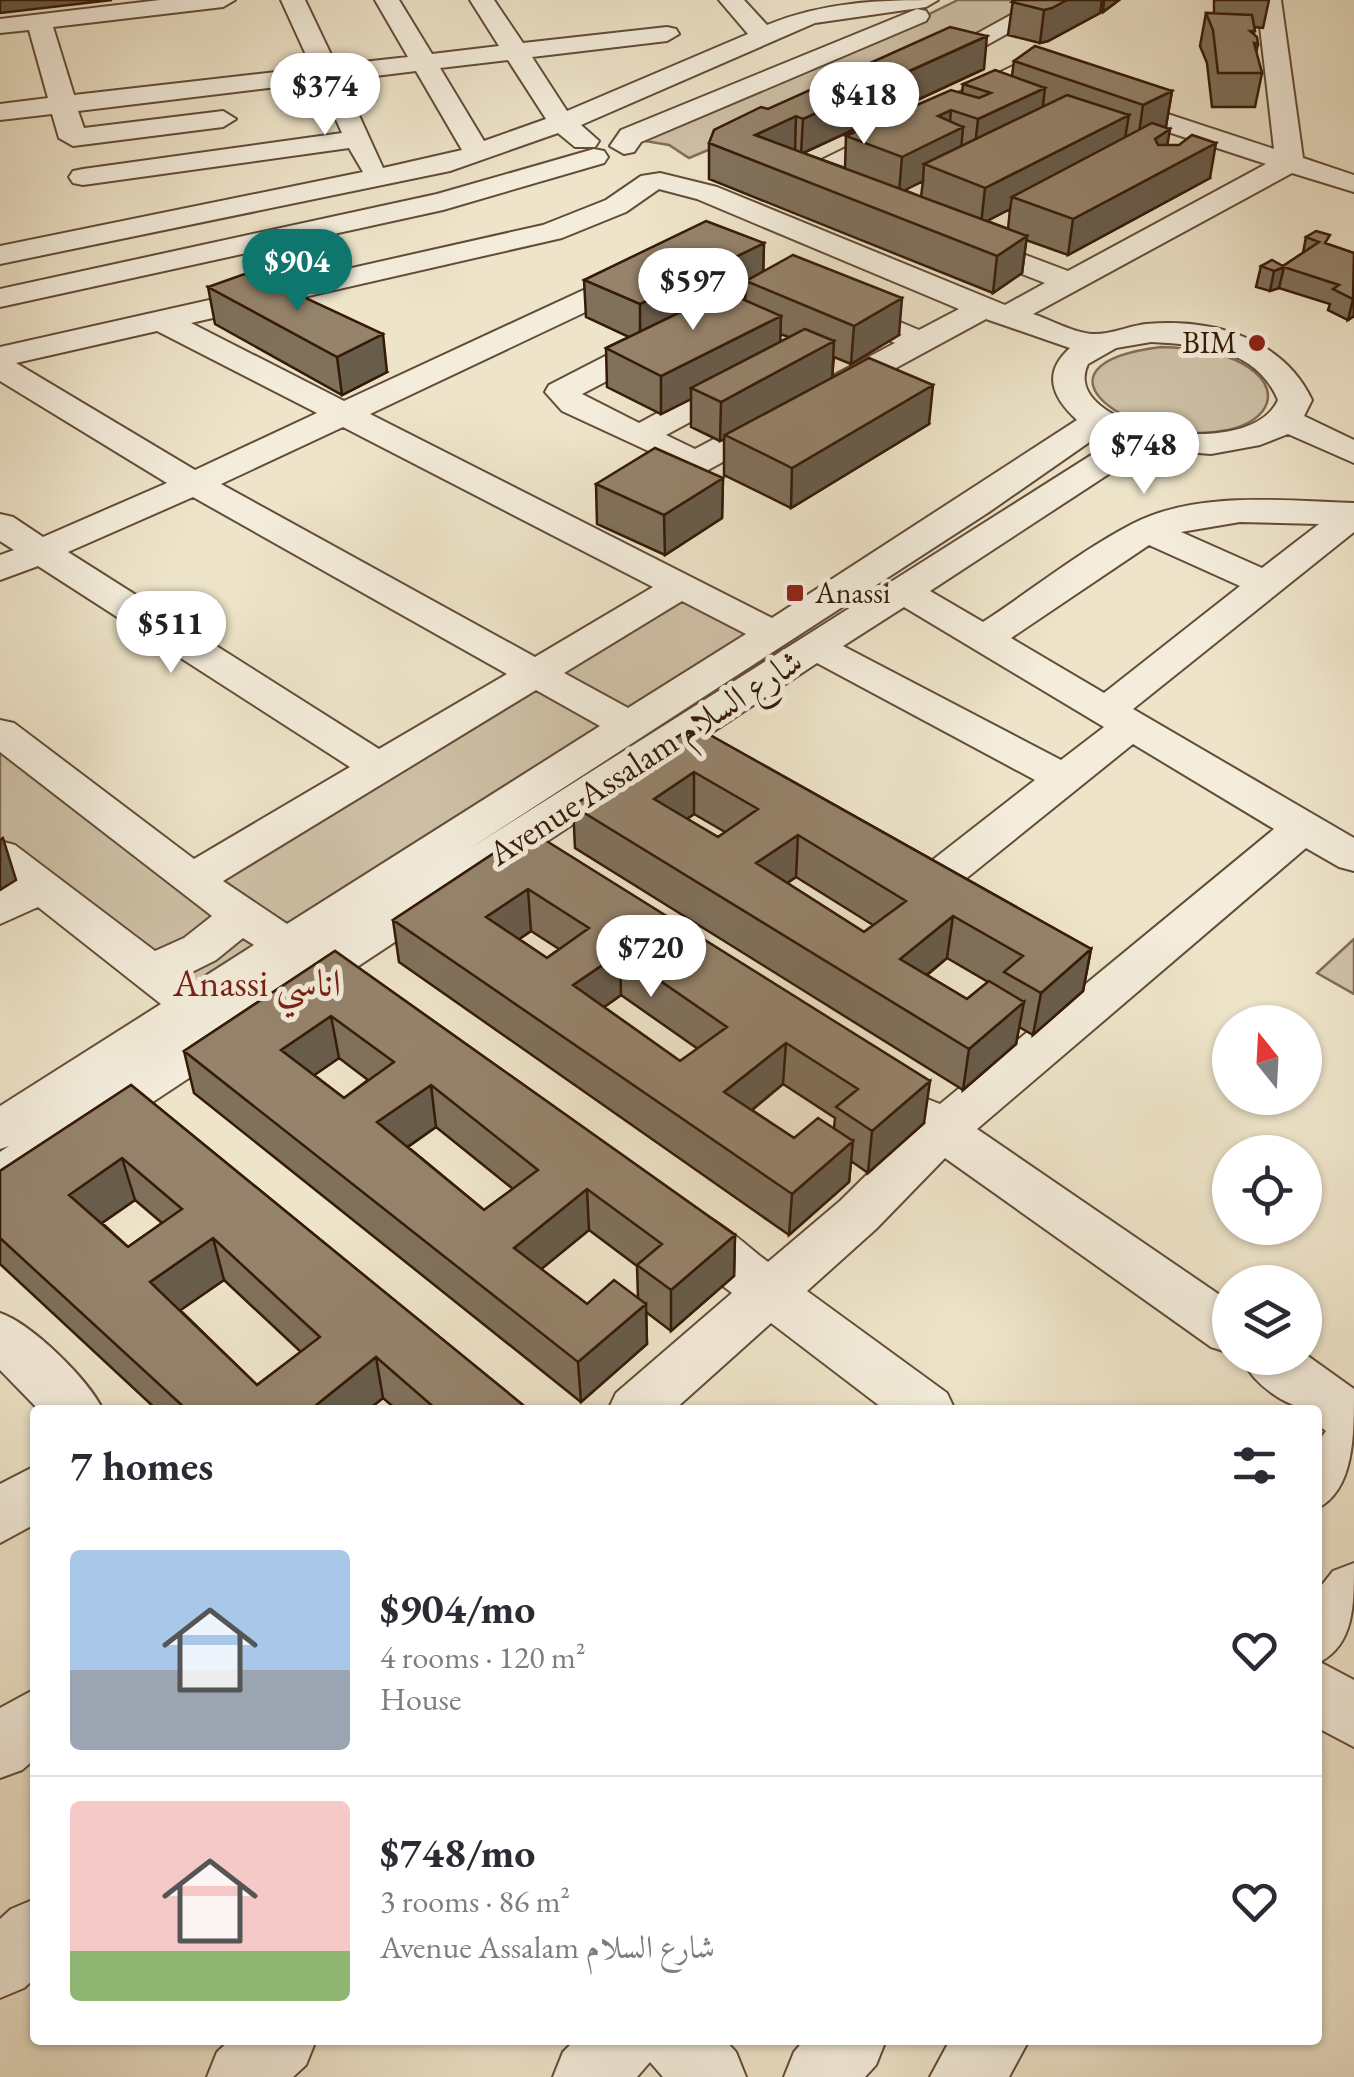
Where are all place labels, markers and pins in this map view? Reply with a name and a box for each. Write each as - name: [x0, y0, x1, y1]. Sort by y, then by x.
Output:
- pin: $374: [266, 53, 384, 138]
- pin: $418: [805, 62, 923, 147]
- pin: $904: [238, 229, 356, 314]
- pin: $597: [634, 248, 752, 333]
- place label: BIM: [1182, 323, 1237, 362]
- marker: BIM: [1246, 332, 1268, 354]
- pin: $748: [1085, 412, 1203, 497]
- place label: Anassi: [814, 573, 890, 612]
- marker: Anassi: [784, 582, 806, 604]
- pin: $511: [112, 591, 230, 676]
- pin: $720: [592, 915, 710, 1000]

